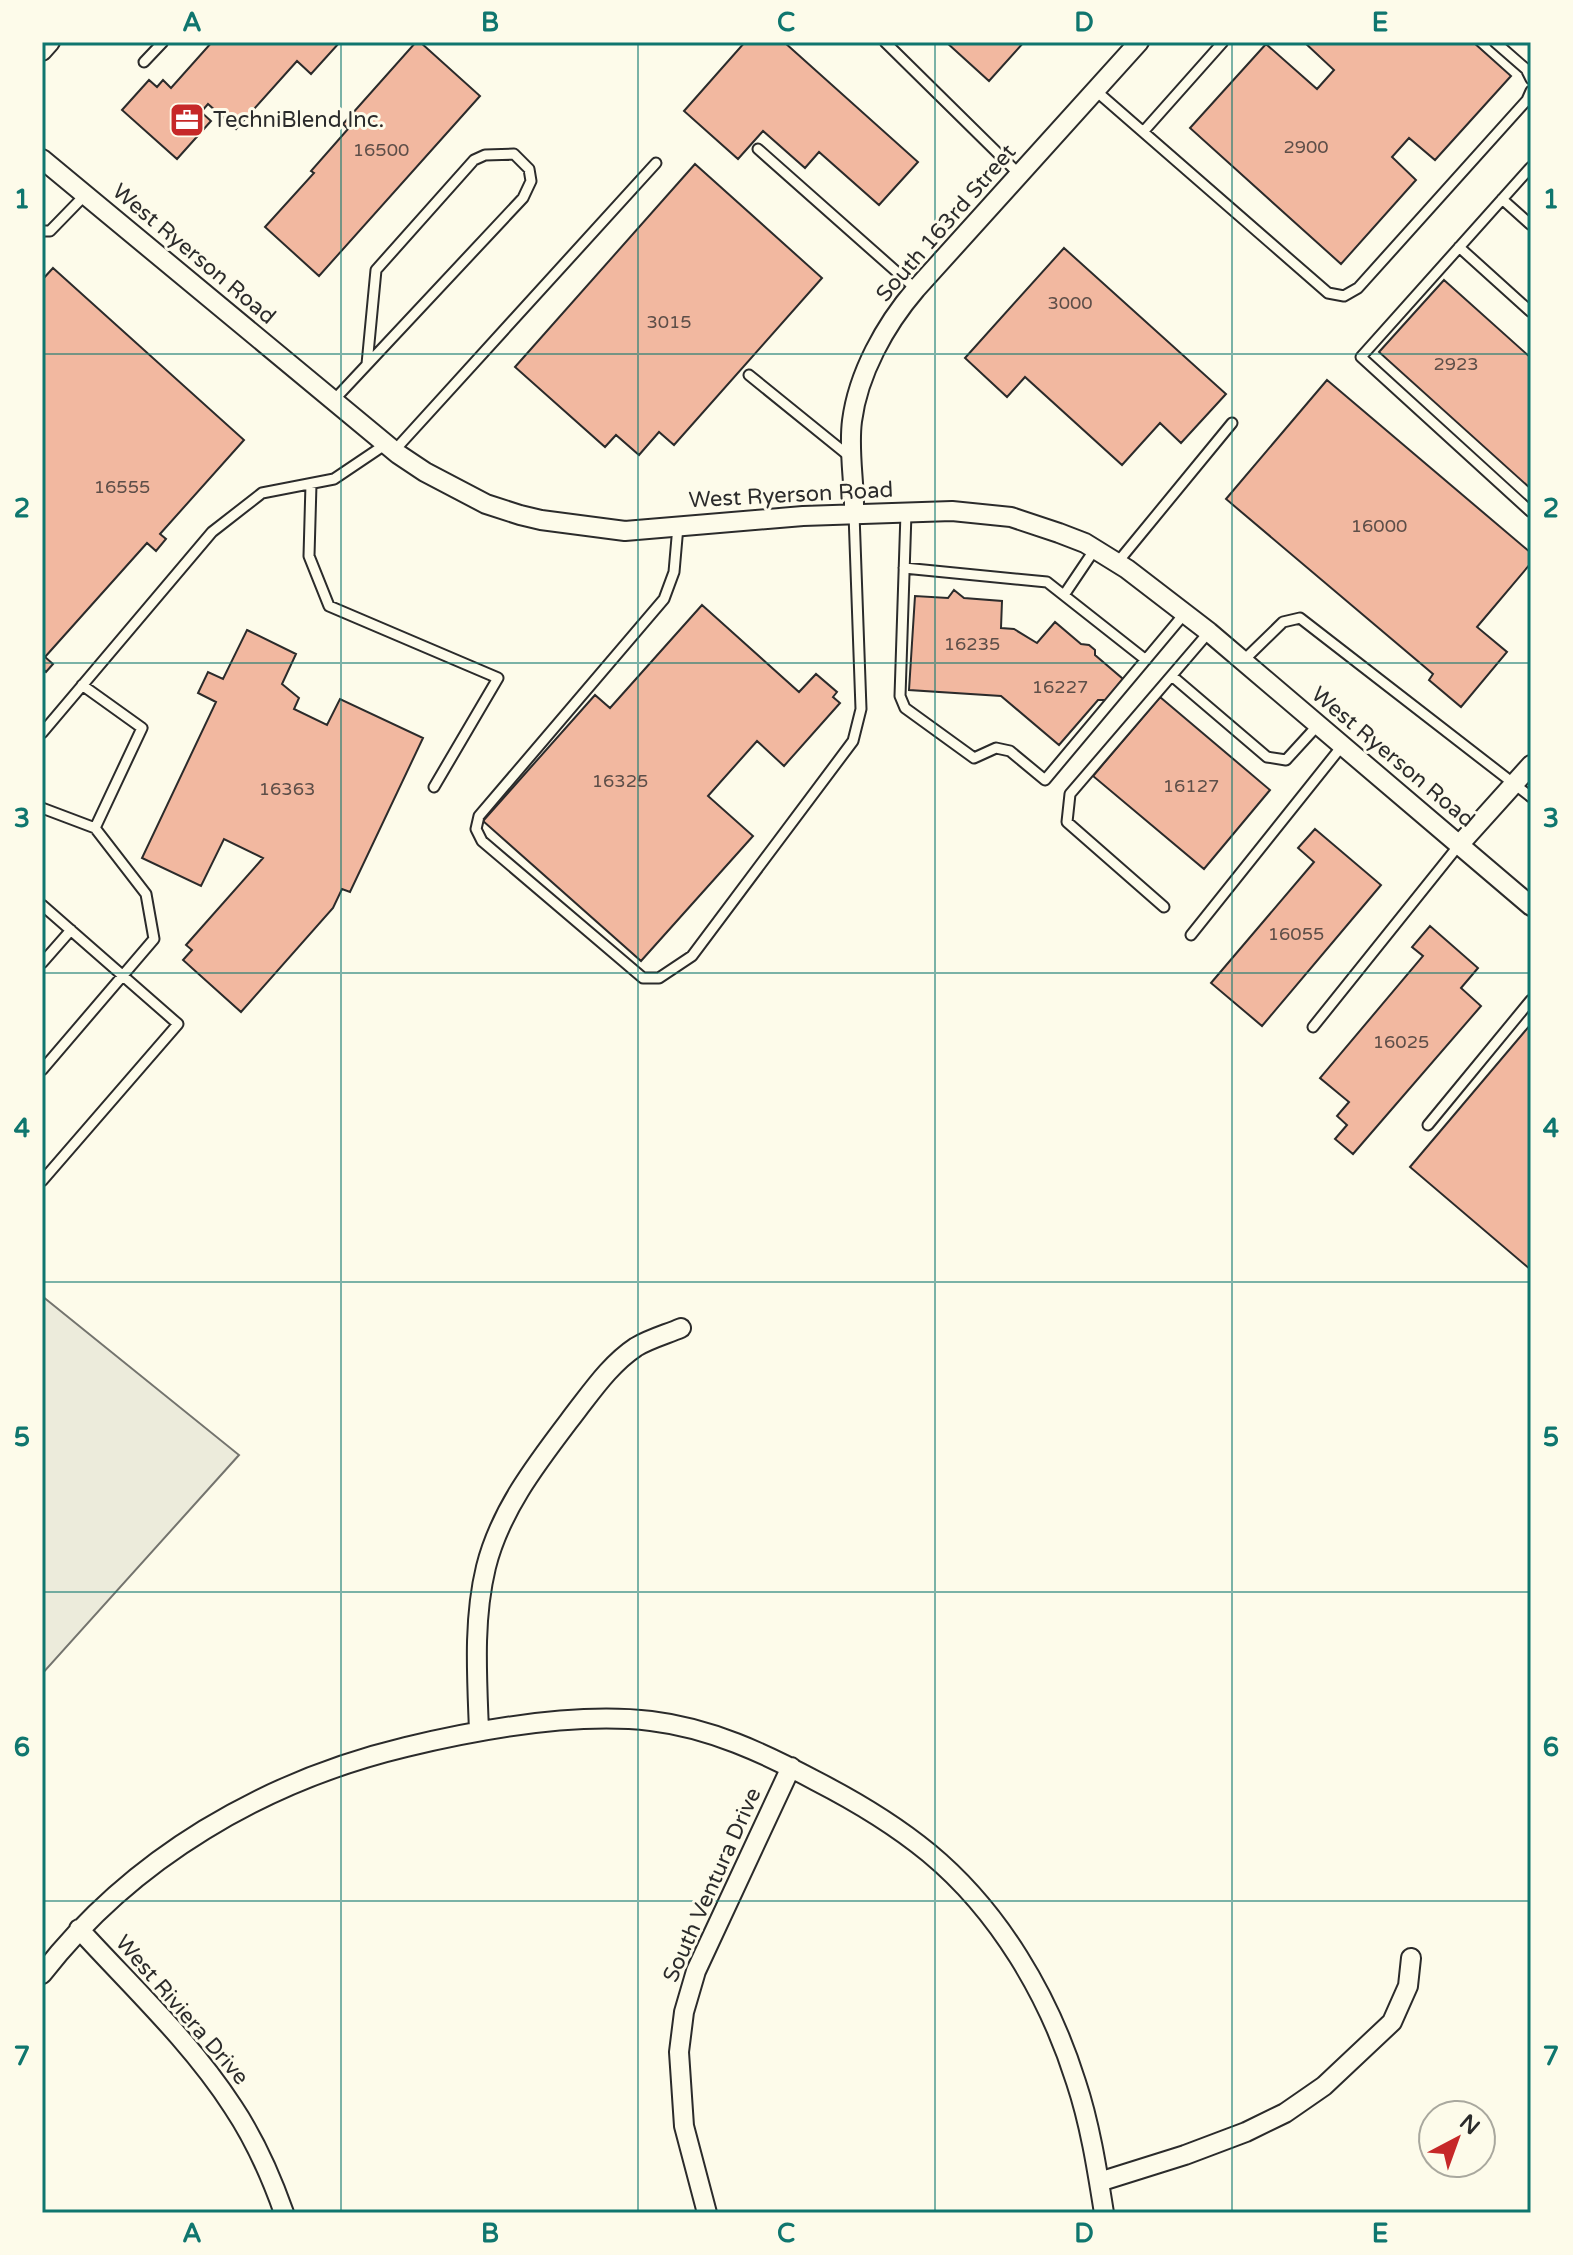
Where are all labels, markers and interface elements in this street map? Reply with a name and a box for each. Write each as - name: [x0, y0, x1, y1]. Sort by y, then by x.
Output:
- text: A: [182, 7, 202, 38]
- text: B: [481, 7, 499, 38]
- text: C: [777, 7, 795, 38]
- text: D: [1074, 7, 1094, 38]
- text: E: [1372, 7, 1388, 38]
- office icon: TechniBlend Inc.: [168, 101, 206, 139]
- place label: TechniBlend Inc.: [213, 107, 384, 133]
- house number: 2900: [1283, 136, 1329, 158]
- house number: 16500: [353, 139, 409, 161]
- street label: South 163rd Street: [871, 139, 1021, 307]
- street label: West Ryerson Road: [107, 178, 281, 330]
- text: 1: [14, 184, 30, 215]
- text: 1: [1543, 184, 1559, 215]
- house number: 3000: [1047, 292, 1093, 314]
- house number: 3015: [646, 311, 692, 333]
- house number: 2923: [1433, 353, 1479, 375]
- house number: 16555: [94, 476, 150, 498]
- street label: West Ryerson Road: [688, 477, 894, 513]
- text: 2: [14, 493, 30, 524]
- text: 2: [1543, 493, 1559, 524]
- house number: 16000: [1351, 515, 1407, 537]
- house number: 16235: [944, 633, 1000, 655]
- house number: 16227: [1032, 676, 1088, 698]
- street label: West Ryerson Road: [1306, 681, 1480, 833]
- house number: 16325: [592, 770, 648, 792]
- house number: 16127: [1163, 775, 1219, 797]
- house number: 16363: [259, 778, 315, 800]
- text: 3: [14, 803, 30, 834]
- text: 3: [1543, 803, 1559, 834]
- house number: 16055: [1268, 923, 1324, 945]
- house number: 16025: [1373, 1031, 1429, 1053]
- text: 4: [14, 1113, 30, 1144]
- text: 4: [1543, 1113, 1559, 1144]
- text: 5: [14, 1422, 30, 1453]
- text: 5: [1543, 1422, 1559, 1453]
- text: 6: [14, 1732, 30, 1763]
- text: 6: [1543, 1732, 1559, 1763]
- street label: South Ventura Drive: [657, 1784, 767, 1986]
- street label: West Riviera Drive: [110, 1930, 254, 2090]
- text: 7: [14, 2041, 30, 2072]
- text: 7: [1543, 2041, 1559, 2072]
- north arrow: [1417, 2099, 1497, 2179]
- text: N: [1454, 2109, 1485, 2140]
- text: A: [182, 2218, 202, 2249]
- text: B: [481, 2218, 499, 2249]
- text: C: [777, 2218, 795, 2249]
- text: D: [1074, 2218, 1094, 2249]
- text: E: [1372, 2218, 1388, 2249]

